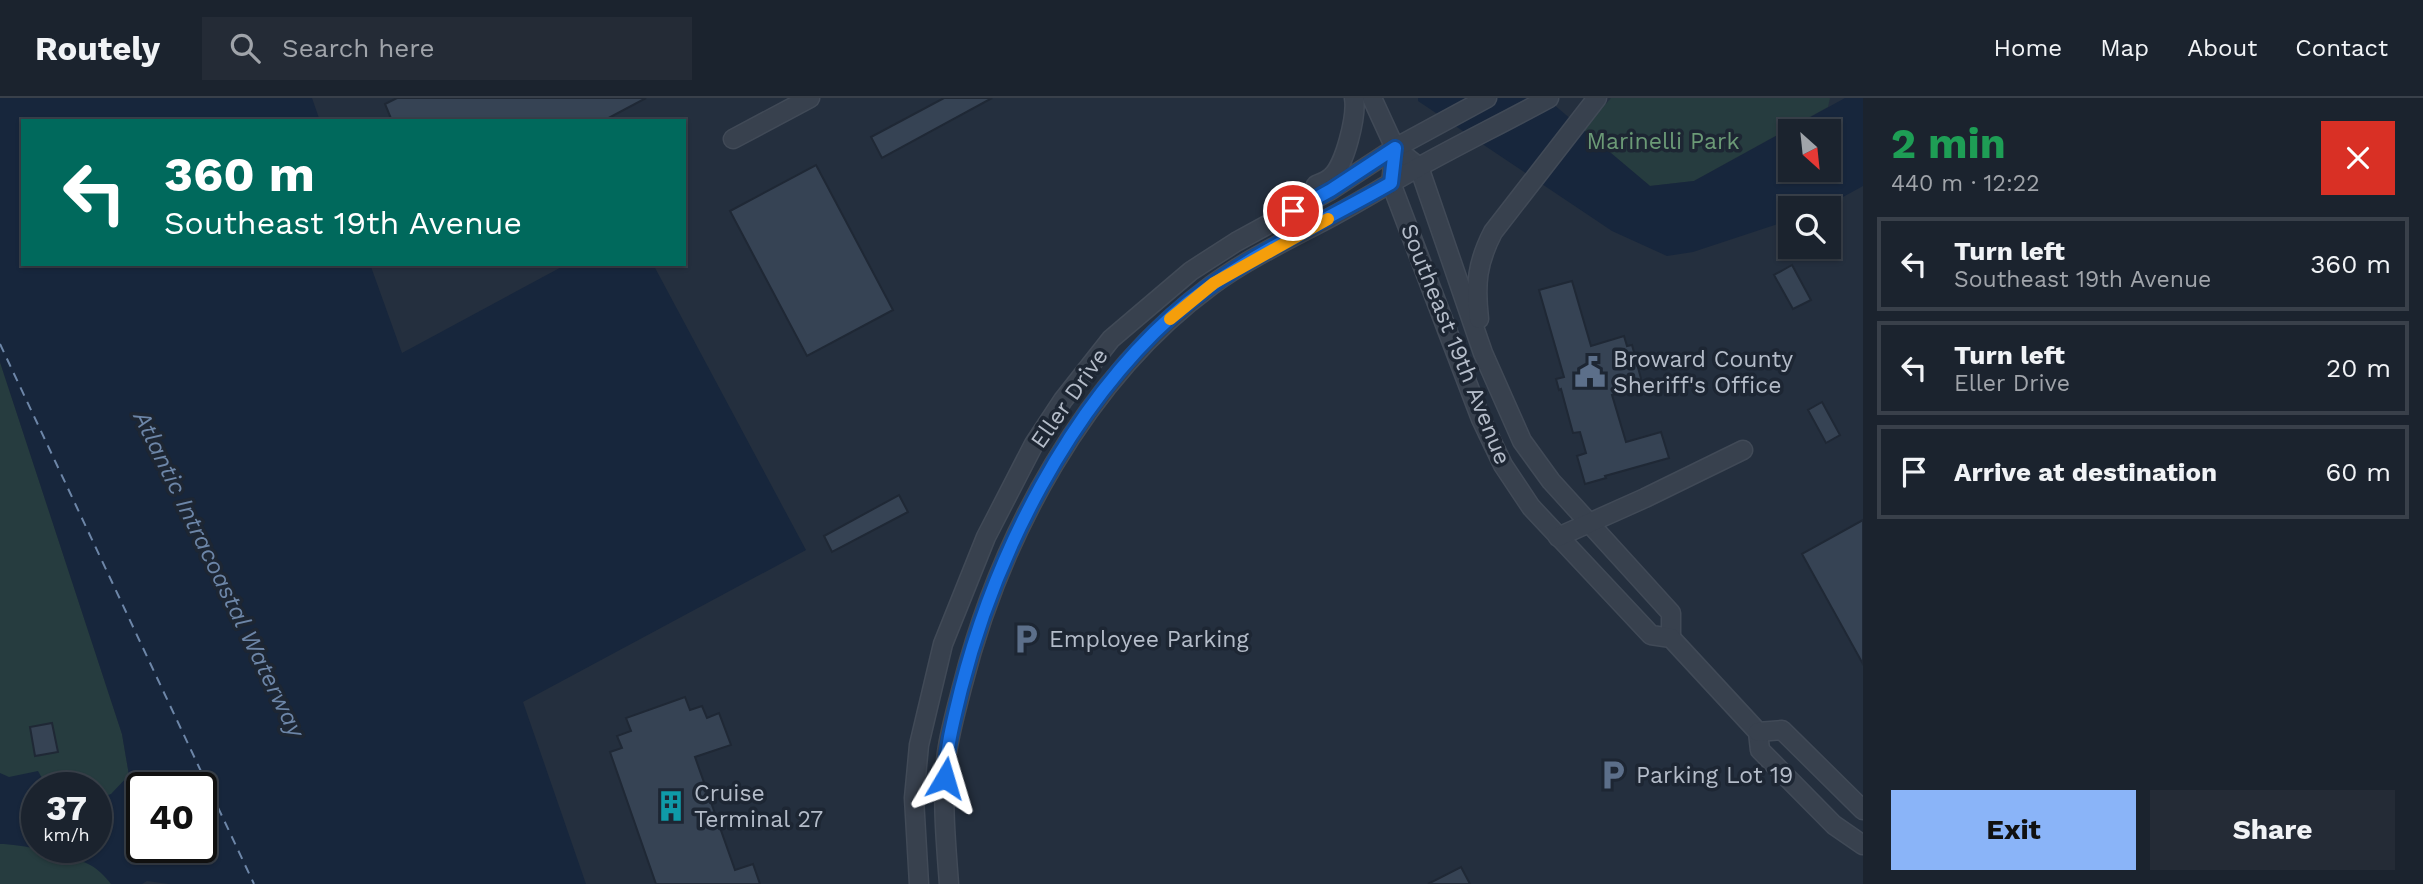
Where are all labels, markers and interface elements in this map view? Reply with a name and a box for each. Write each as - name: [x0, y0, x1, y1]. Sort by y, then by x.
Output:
- search box: [202, 17, 692, 80]
- text: Routely: [35, 29, 160, 68]
- icon: search: [226, 29, 264, 67]
- text: Search here: [282, 33, 434, 63]
- text: Home: [1994, 34, 2062, 62]
- text: Map: [2100, 34, 2149, 62]
- text: About: [2187, 34, 2257, 62]
- text: Contact: [2295, 34, 2388, 62]
- north arrow: [1778, 119, 1841, 182]
- map controls: [1778, 119, 1841, 259]
- text: 2 min: [1891, 119, 2006, 168]
- button: close: [2321, 121, 2395, 195]
- park label: Marinelli Park: [1586, 128, 1740, 155]
- text: 360 m: [164, 145, 315, 203]
- icon: left: [49, 147, 140, 238]
- text: 440 m · 12:22: [1891, 170, 2040, 197]
- pin: [1263, 181, 1323, 241]
- icon: arrive: [1274, 192, 1312, 230]
- button: search: [1778, 196, 1841, 259]
- text: Southeast 19th Avenue: [164, 204, 522, 242]
- street label: Southeast 19th Avenue: [1395, 220, 1516, 469]
- text: Turn left: [1954, 236, 2065, 266]
- icon: left: [1895, 245, 1933, 283]
- text: 360 m: [2310, 249, 2391, 279]
- text: Southeast 19th Avenue: [1954, 266, 2211, 293]
- text: Turn left: [1954, 340, 2065, 370]
- street label: Eller Drive: [1025, 343, 1114, 454]
- place label: Broward County Sheriff's Office: [1613, 346, 1793, 399]
- icon: left: [1895, 349, 1933, 387]
- text: 20 m: [2326, 353, 2391, 383]
- public building icon: Broward County Sheriff's Office: [1573, 355, 1607, 389]
- text: Eller Drive: [1954, 370, 2070, 397]
- water label: Atlantic Intracoastal Waterway: [127, 405, 311, 743]
- icon: arrive: [1895, 453, 1933, 491]
- text: Arrive at destination: [1954, 457, 2217, 487]
- text: 60 m: [2325, 457, 2391, 487]
- parking icon: Employee Parking: [1009, 622, 1043, 656]
- place label: Employee Parking: [1049, 626, 1250, 653]
- position arrow: [908, 741, 982, 815]
- parking icon: Parking Lot 19: [1596, 758, 1630, 792]
- place label: Parking Lot 19: [1636, 762, 1793, 789]
- speed limit sign: 40: [126, 772, 217, 863]
- place label: Cruise Terminal 27: [694, 780, 823, 833]
- text: 37: [46, 787, 87, 829]
- building icon: Cruise Terminal 27: [654, 789, 688, 823]
- button: Exit: [1891, 790, 2136, 870]
- button: Share: [2150, 790, 2395, 870]
- text: km/h: [43, 824, 90, 845]

